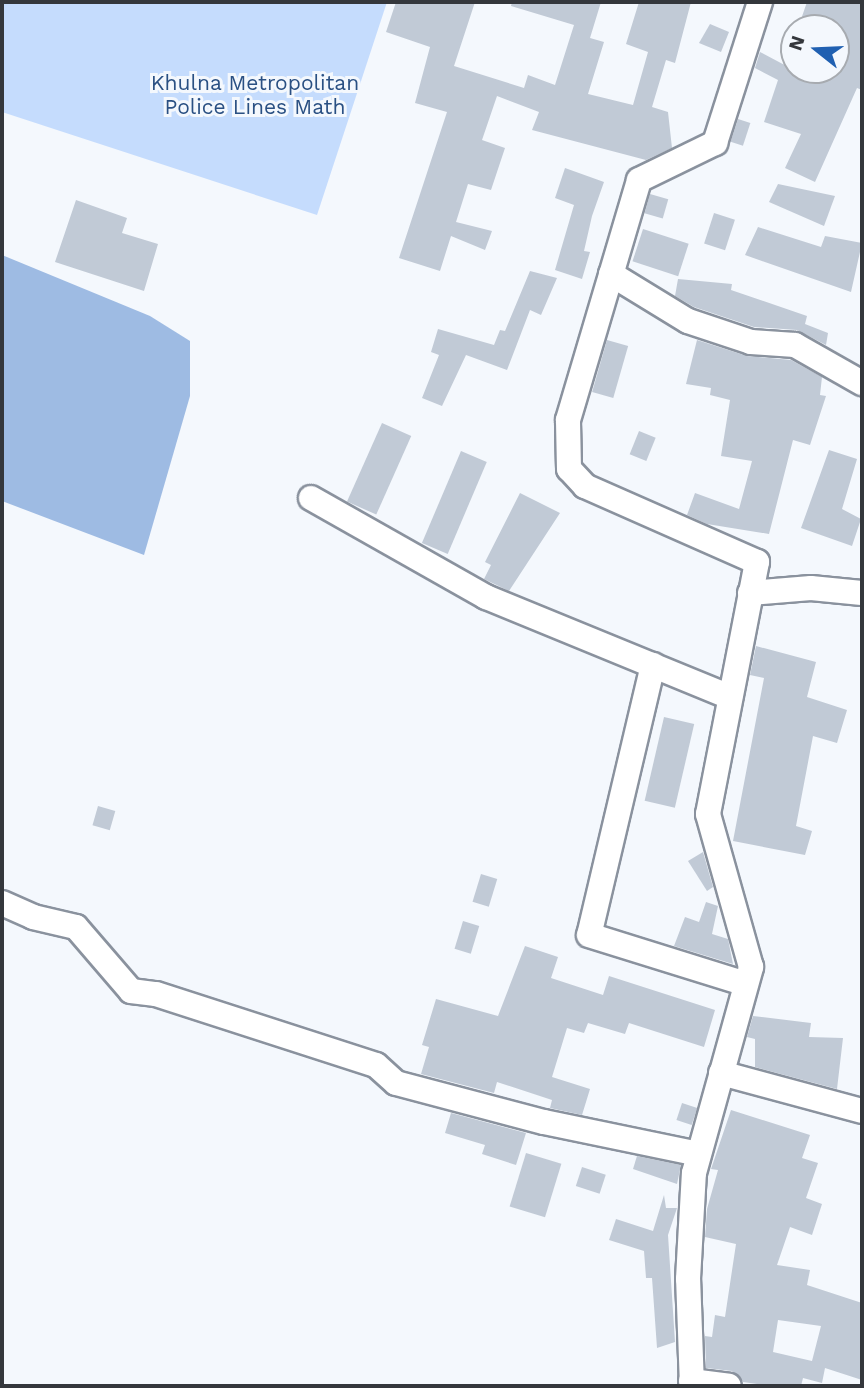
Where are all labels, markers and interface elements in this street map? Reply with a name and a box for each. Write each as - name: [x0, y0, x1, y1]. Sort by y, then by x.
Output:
- north arrow: [780, 14, 850, 84]
- text: N: [783, 33, 810, 53]
- park label: Khulna Metropolitan Police Lines Math: [151, 70, 359, 120]

